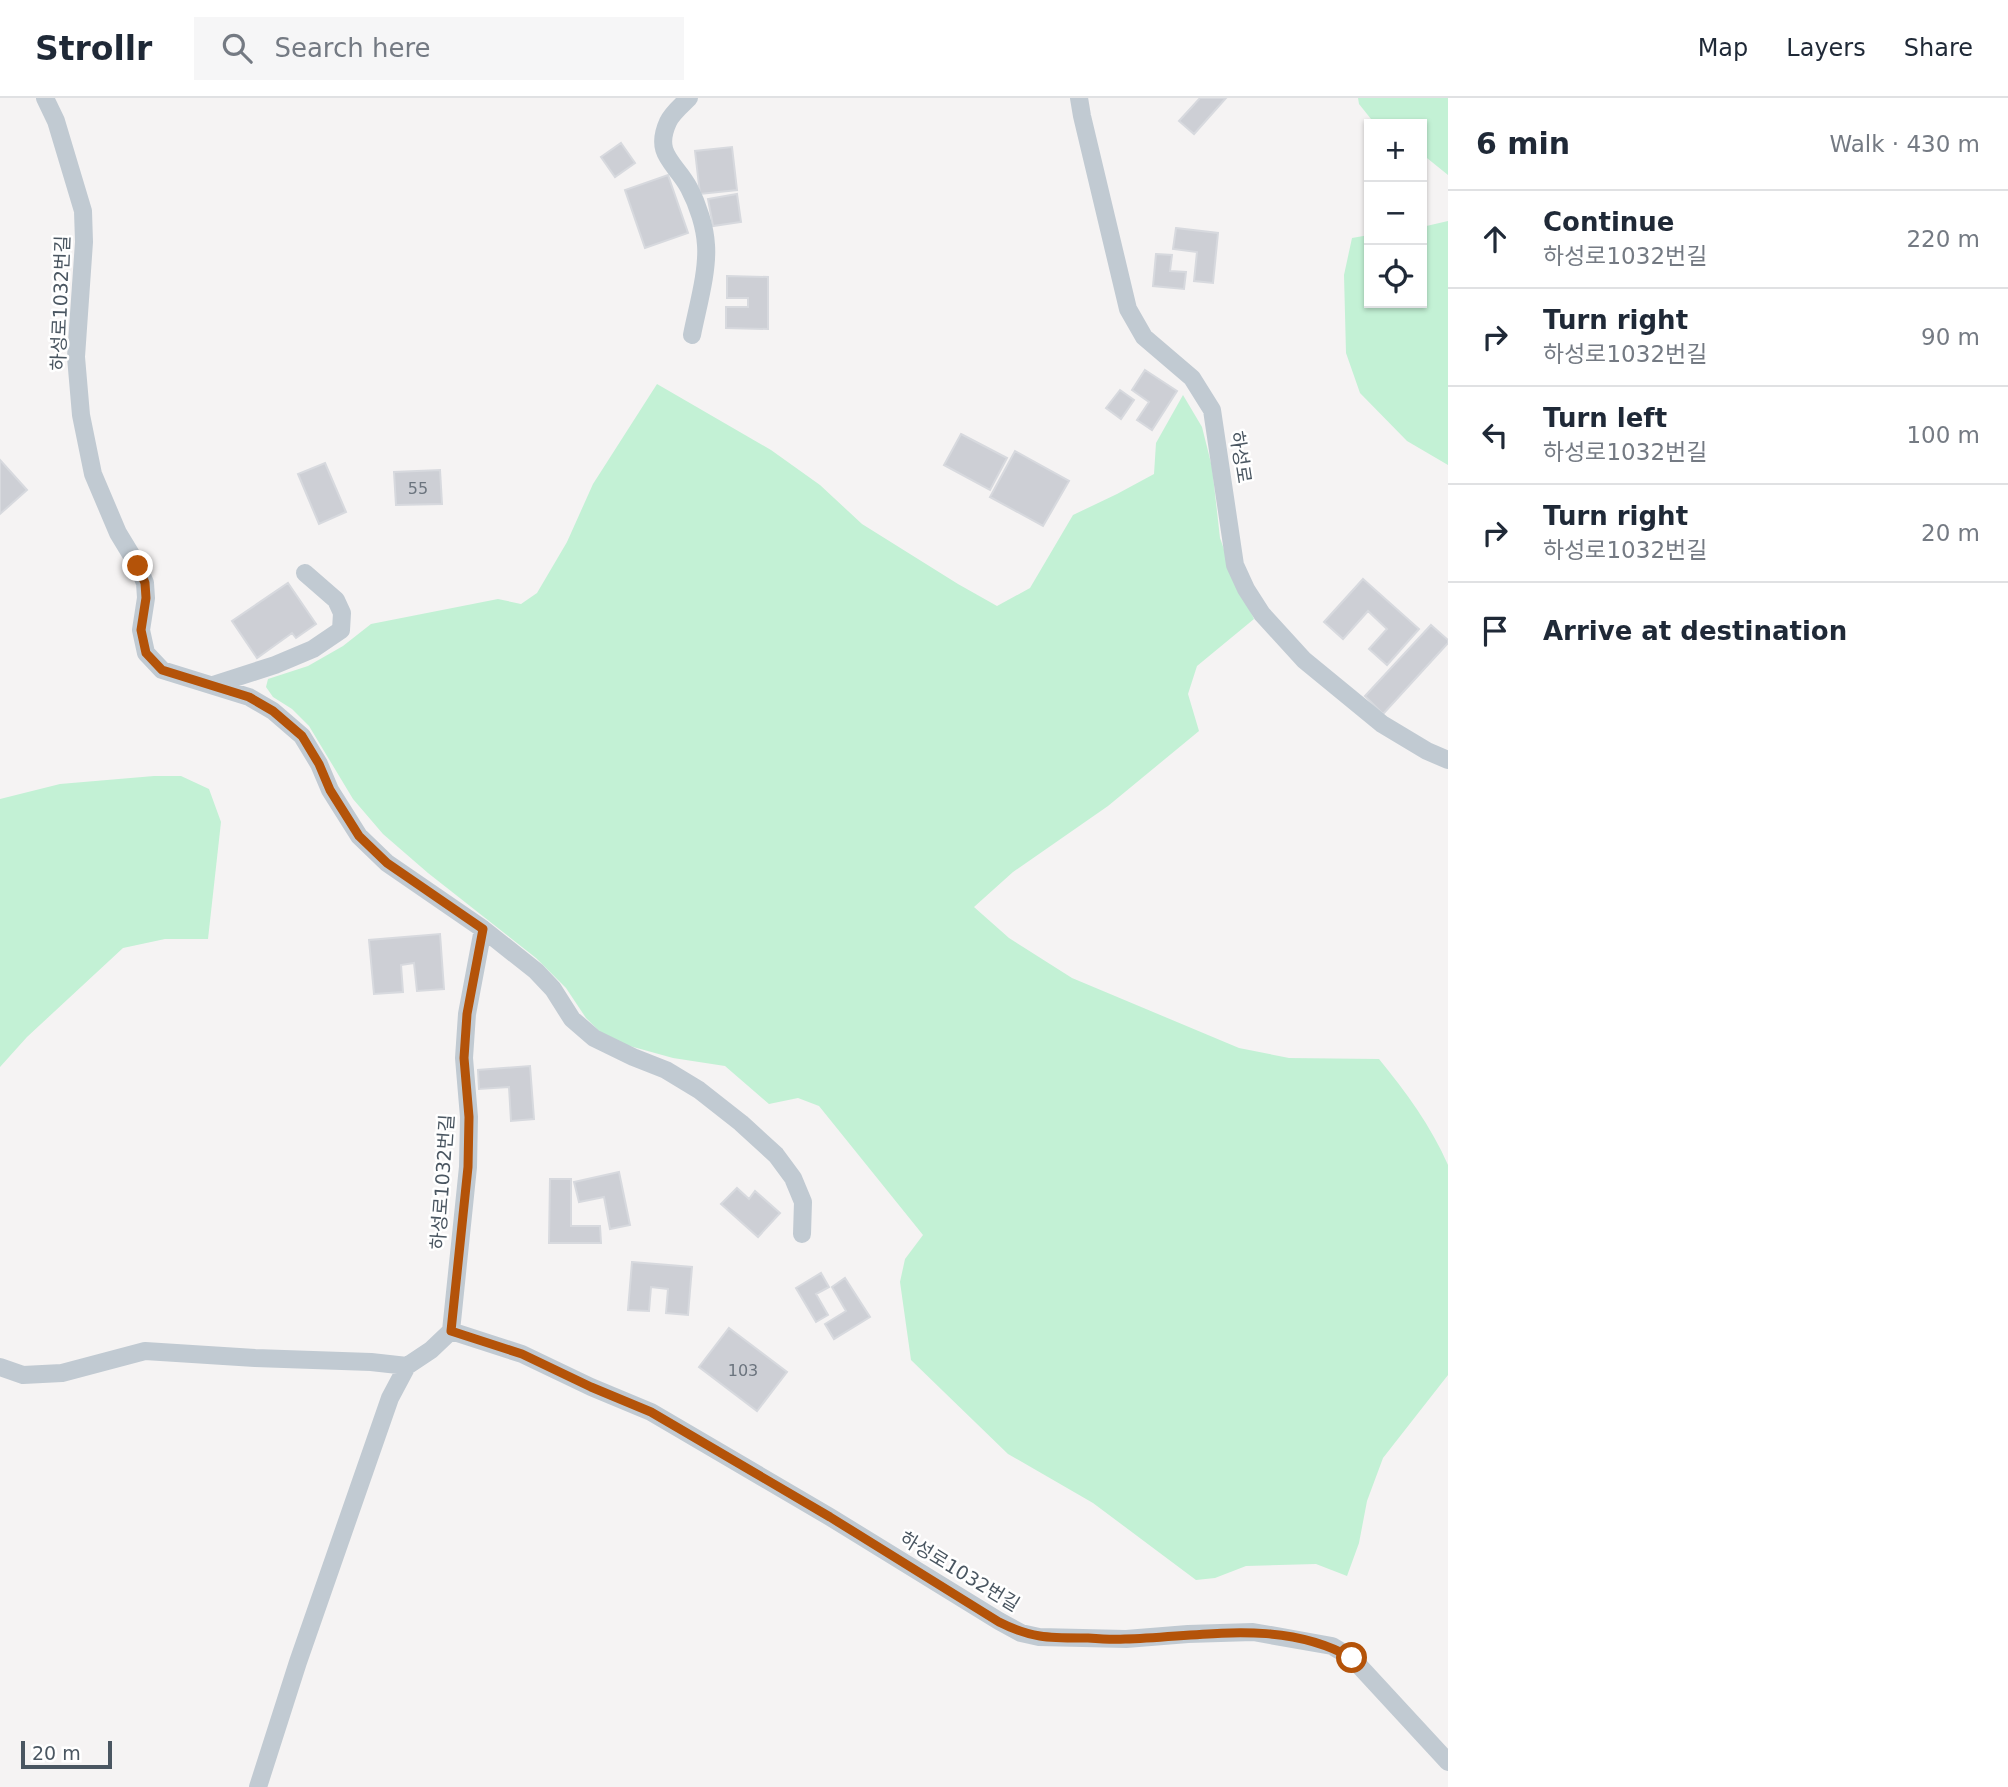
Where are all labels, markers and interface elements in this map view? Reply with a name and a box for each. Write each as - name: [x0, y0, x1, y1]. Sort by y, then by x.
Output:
- search box: [194, 17, 684, 80]
- text: Strollr: [35, 29, 152, 68]
- icon: search: [218, 29, 256, 67]
- text: Search here: [274, 33, 431, 63]
- text: Map: [1698, 34, 1748, 62]
- text: Layers: [1786, 34, 1866, 62]
- text: Share: [1904, 34, 1973, 62]
- map controls: [1364, 119, 1427, 308]
- button: +: [1364, 119, 1427, 182]
- text: 6 min: [1476, 126, 1570, 161]
- text: Walk · 430 m: [1829, 131, 1980, 157]
- button: −: [1364, 182, 1427, 245]
- text: Continue: [1543, 207, 1674, 237]
- icon: ahead: [1476, 220, 1514, 258]
- text: 220 m: [1906, 226, 1980, 252]
- street label: 하성로1032번길: [47, 235, 73, 371]
- text: 하성로1032번길: [1543, 243, 1707, 269]
- button: locate: [1364, 245, 1427, 308]
- text: Turn right: [1543, 305, 1688, 335]
- icon: right: [1476, 318, 1514, 356]
- text: 90 m: [1921, 324, 1980, 350]
- text: 하성로1032번길: [1543, 341, 1707, 367]
- text: Turn left: [1543, 403, 1667, 433]
- icon: left: [1476, 416, 1514, 454]
- text: 100 m: [1906, 422, 1980, 448]
- street label: 하성로: [1226, 429, 1256, 485]
- text: 하성로1032번길: [1543, 439, 1707, 465]
- house number: 55: [408, 479, 428, 498]
- text: Turn right: [1543, 501, 1688, 531]
- icon: right: [1476, 514, 1514, 552]
- text: 20 m: [1921, 520, 1980, 546]
- text: 하성로1032번길: [1543, 537, 1707, 563]
- route end: [122, 550, 153, 581]
- icon: arrive: [1476, 612, 1514, 650]
- text: Arrive at destination: [1543, 616, 1847, 646]
- street label: 하성로1032번길: [426, 1114, 458, 1250]
- house number: 103: [728, 1361, 758, 1380]
- street label: 하성로1032번길: [896, 1527, 1024, 1615]
- route start: [1336, 1642, 1367, 1673]
- scale bar: [21, 1738, 112, 1770]
- text: 20 m: [32, 1742, 81, 1764]

